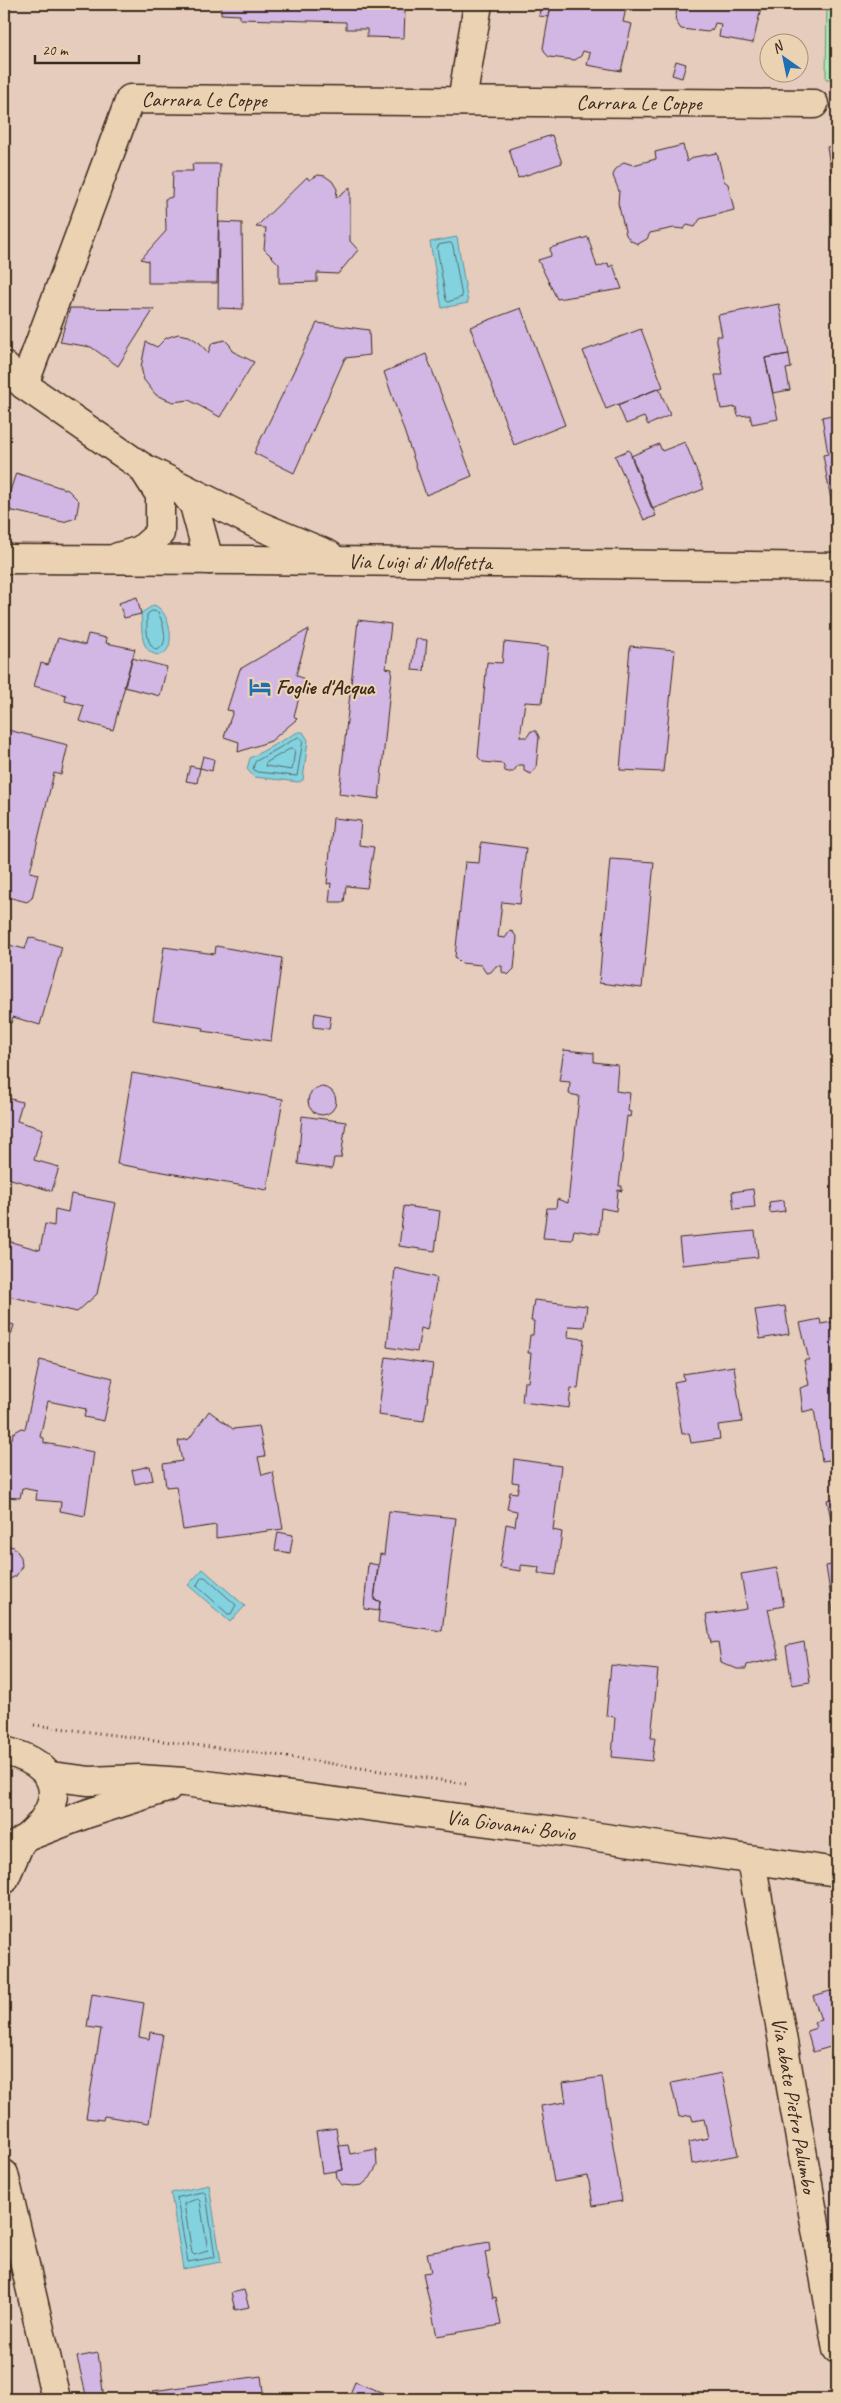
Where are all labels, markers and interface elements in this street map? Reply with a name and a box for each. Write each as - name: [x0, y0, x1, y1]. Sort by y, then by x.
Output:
- scale bar: [35, 32, 139, 64]
- north arrow: [758, 32, 808, 82]
- text: N: [769, 37, 787, 57]
- text: 20 m: [42, 41, 69, 60]
- street label: Carrara Le Coppe: [141, 86, 268, 113]
- street label: Carrara Le Coppe: [576, 89, 703, 116]
- street label: Via Luigi di Molfetta: [348, 548, 494, 576]
- hotel icon: Foglie d'Acqua: [247, 674, 273, 700]
- place label: Foglie d'Acqua: [276, 674, 376, 700]
- street label: Via Giovanni Bovio: [445, 1804, 578, 1847]
- street label: Via abate Pietro Palumbo: [766, 2015, 823, 2198]

